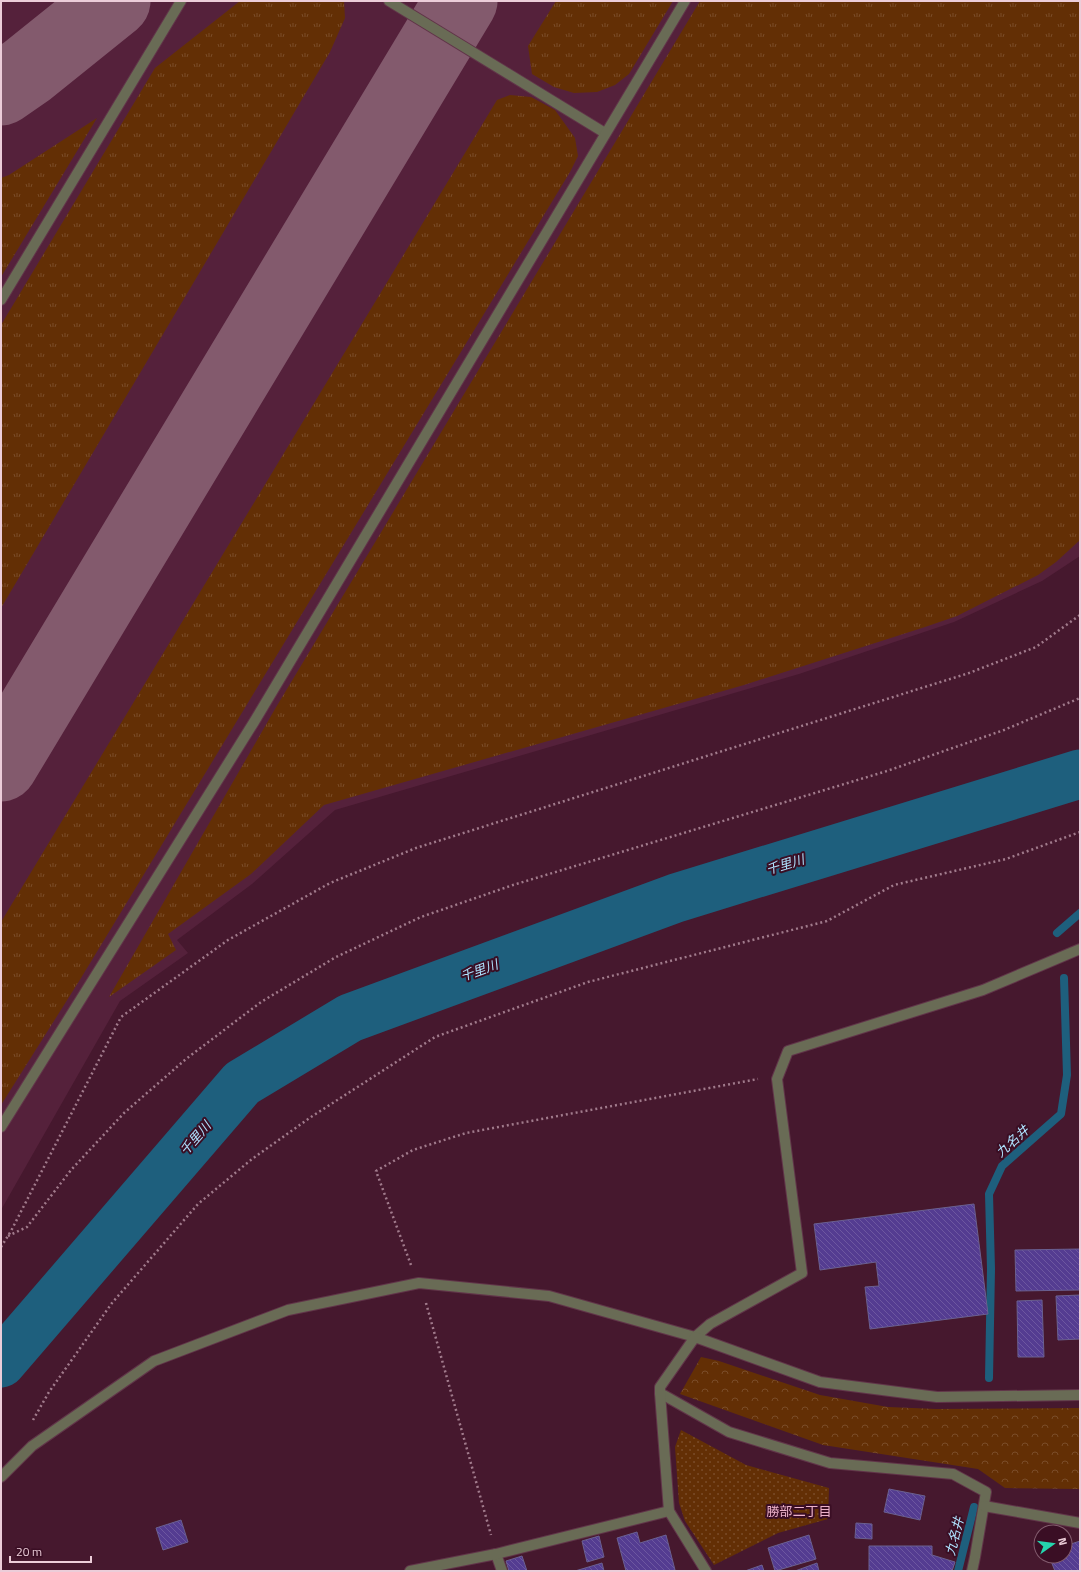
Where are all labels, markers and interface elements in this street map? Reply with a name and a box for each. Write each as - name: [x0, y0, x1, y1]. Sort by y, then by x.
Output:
- water label: 千里川: [763, 848, 808, 879]
- water label: 千里川: [457, 953, 503, 986]
- water label: 千里川: [175, 1115, 217, 1159]
- water label: 九名井: [991, 1120, 1034, 1161]
- district label: 勝部二丁目: [766, 1501, 832, 1521]
- water label: 九名井: [940, 1514, 969, 1557]
- north arrow: [1033, 1524, 1073, 1564]
- text: N: [1054, 1536, 1071, 1547]
- scale bar: [10, 1538, 91, 1564]
- text: 20 m: [16, 1542, 42, 1561]

